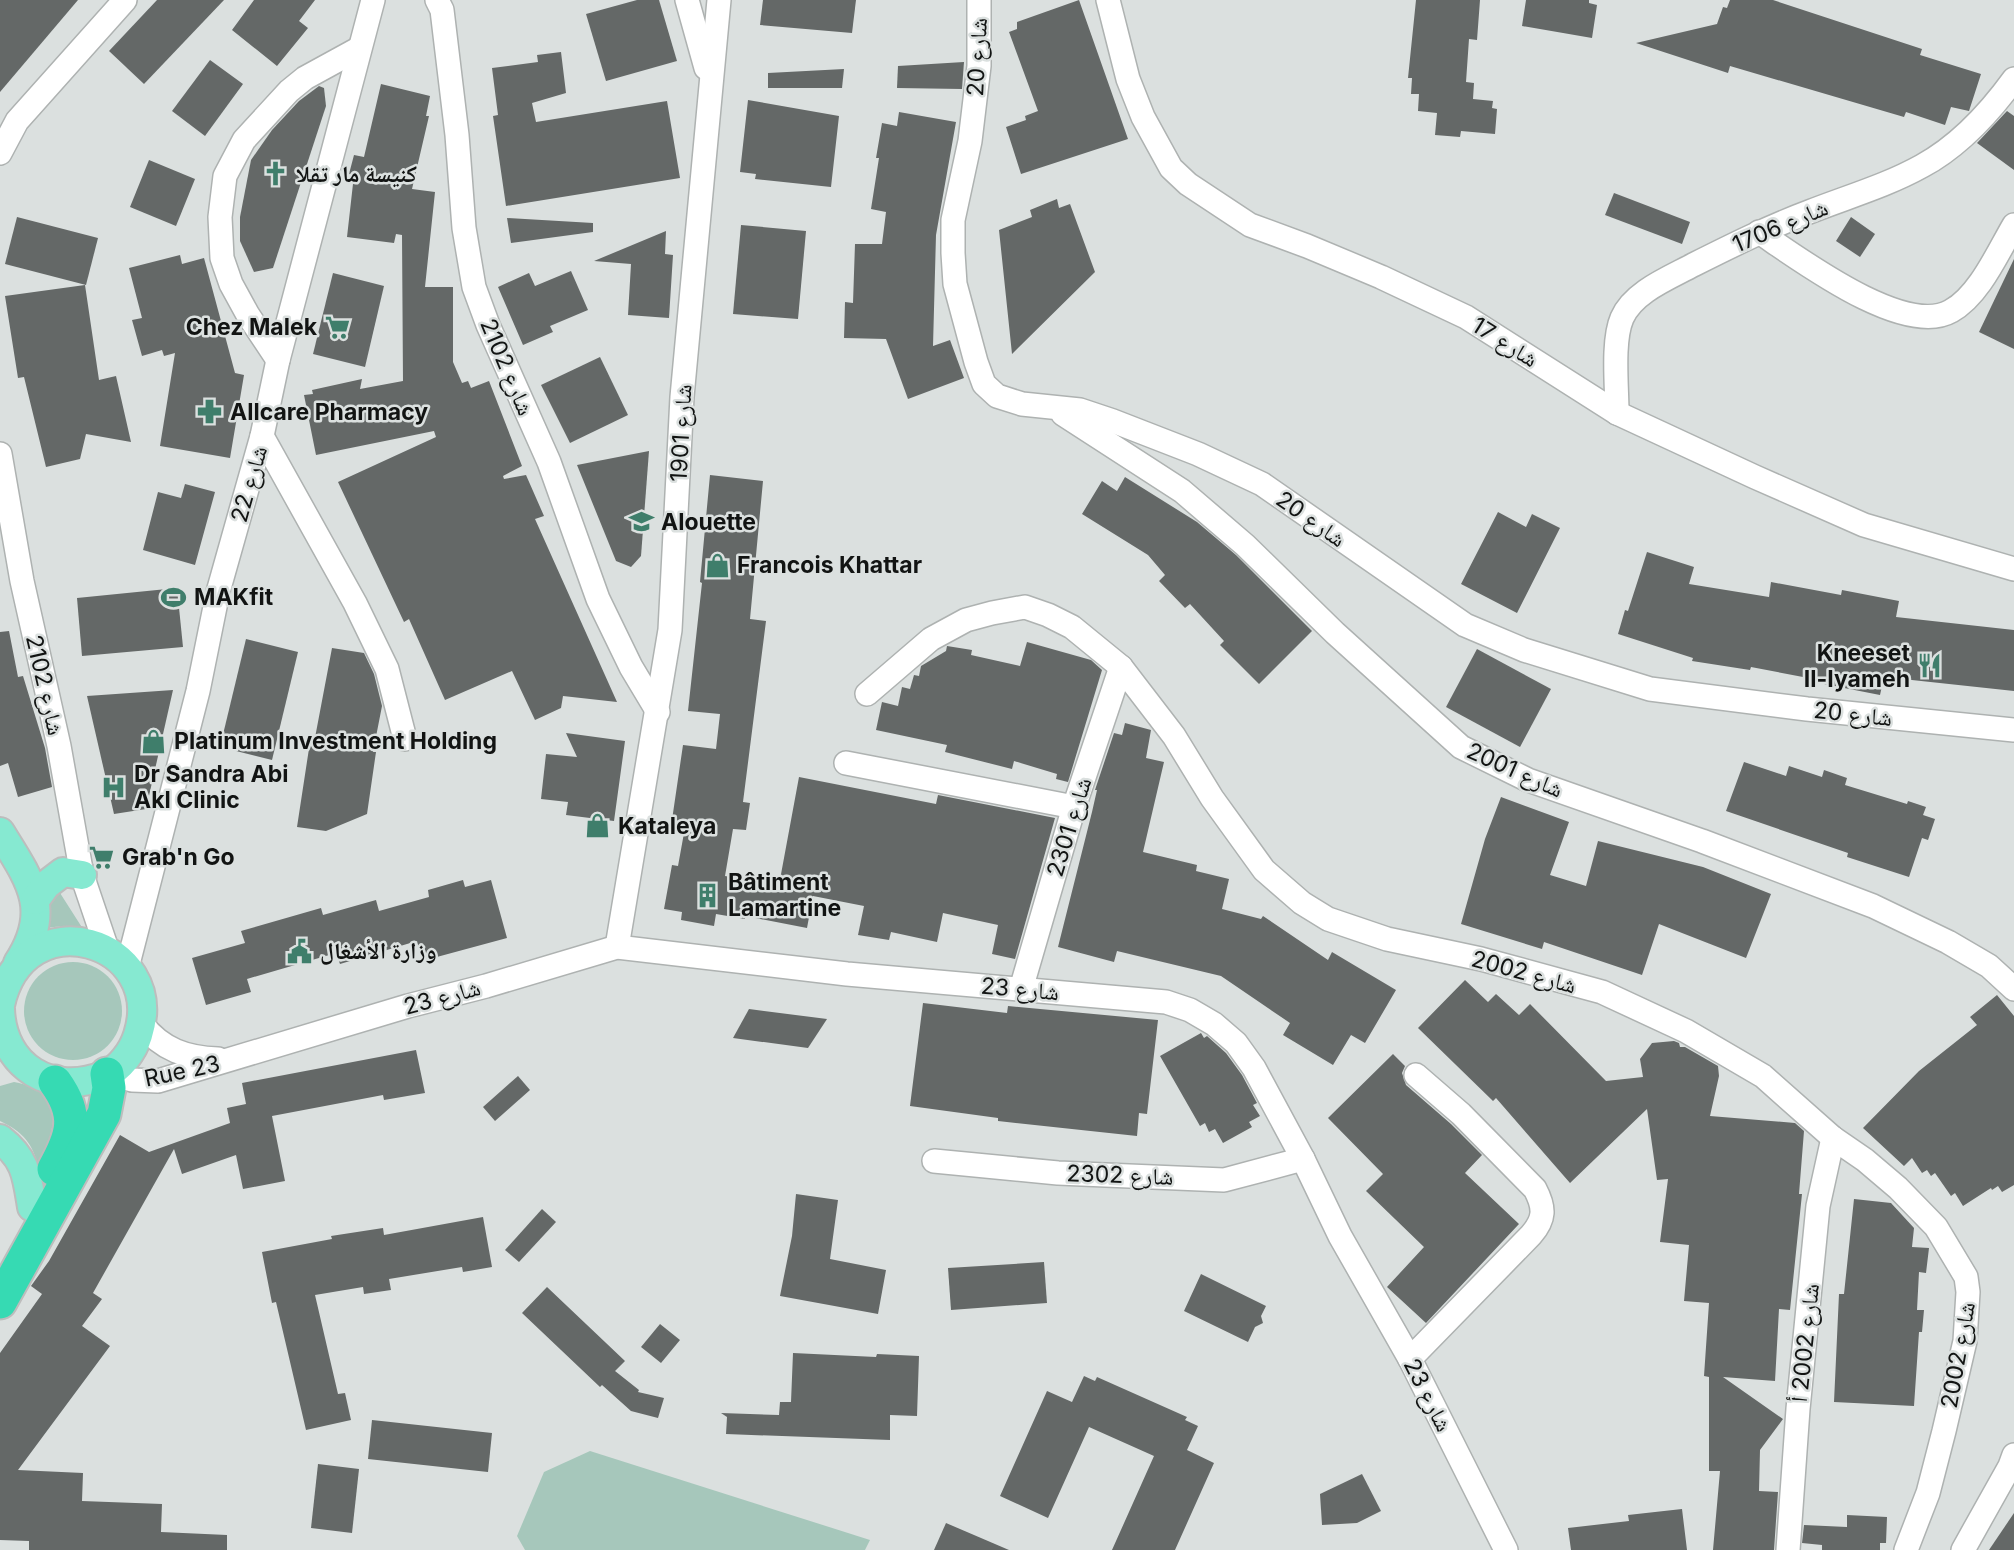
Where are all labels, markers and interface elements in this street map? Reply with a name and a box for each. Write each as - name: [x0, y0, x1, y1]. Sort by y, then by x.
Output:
- street label: شارع 20: [961, 17, 994, 97]
- church icon: كنيسة مار تقلا: [262, 160, 290, 188]
- place label: كنيسة مار تقلا: [296, 160, 417, 188]
- street label: شارع 1706: [1728, 193, 1832, 260]
- street label: شارع 17: [1466, 311, 1543, 374]
- place label: Chez Malek: [186, 313, 318, 341]
- supermarket icon: Chez Malek: [323, 313, 351, 341]
- street label: شارع 2102: [473, 315, 540, 420]
- street label: شارع 1901: [664, 383, 699, 483]
- pharmacy icon: Allcare Pharmacy: [196, 398, 224, 426]
- place label: Allcare Pharmacy: [230, 398, 428, 426]
- street label: شارع 22: [225, 443, 274, 526]
- street label: شارع 20: [1270, 485, 1351, 554]
- school or university icon: Alouette: [627, 508, 655, 536]
- place label: Alouette: [661, 508, 756, 536]
- shop icon: Francois Khattar: [703, 551, 731, 579]
- place label: Francois Khattar: [737, 551, 922, 579]
- sports icon: MAKfit: [160, 583, 188, 611]
- place label: MAKfit: [194, 583, 274, 611]
- street label: شارع 2102: [19, 632, 70, 738]
- place label: Kneeset Il-Iyameh: [1804, 639, 1911, 693]
- restaurant icon: Kneeset Il-Iyameh: [1916, 652, 1944, 680]
- street label: شارع 20: [1812, 696, 1894, 733]
- shop icon: Platinum Investment Holding: [140, 727, 168, 755]
- place label: Platinum Investment Holding: [174, 727, 497, 755]
- street label: شارع 2001: [1462, 736, 1568, 805]
- place label: Dr Sandra Abi Akl Clinic: [134, 760, 288, 814]
- hospital icon: Dr Sandra Abi Akl Clinic: [100, 773, 128, 801]
- street label: شارع 2301: [1041, 774, 1098, 880]
- shop icon: Kataleya: [584, 812, 612, 840]
- place label: Kataleya: [618, 812, 716, 840]
- supermarket icon: Grab'n Go: [88, 843, 116, 871]
- place label: Grab'n Go: [122, 843, 235, 871]
- place label: Bâtiment Lamartine: [728, 868, 841, 922]
- building icon: Bâtiment Lamartine: [694, 881, 722, 909]
- public building icon: وزارة الأشغال: [286, 937, 314, 965]
- place label: وزارة الأشغال: [320, 937, 437, 965]
- street label: شارع 2002: [1468, 945, 1579, 1000]
- street label: شارع 23: [980, 972, 1060, 1007]
- street label: شارع 23: [400, 973, 484, 1022]
- street label: Rue 23: [142, 1049, 222, 1093]
- street label: شارع 2302: [1066, 1159, 1174, 1192]
- street label: شارع 2002 أ: [1785, 1282, 1826, 1404]
- street label: شارع 2002: [1935, 1300, 1982, 1410]
- street label: شارع 23: [1397, 1354, 1458, 1437]

